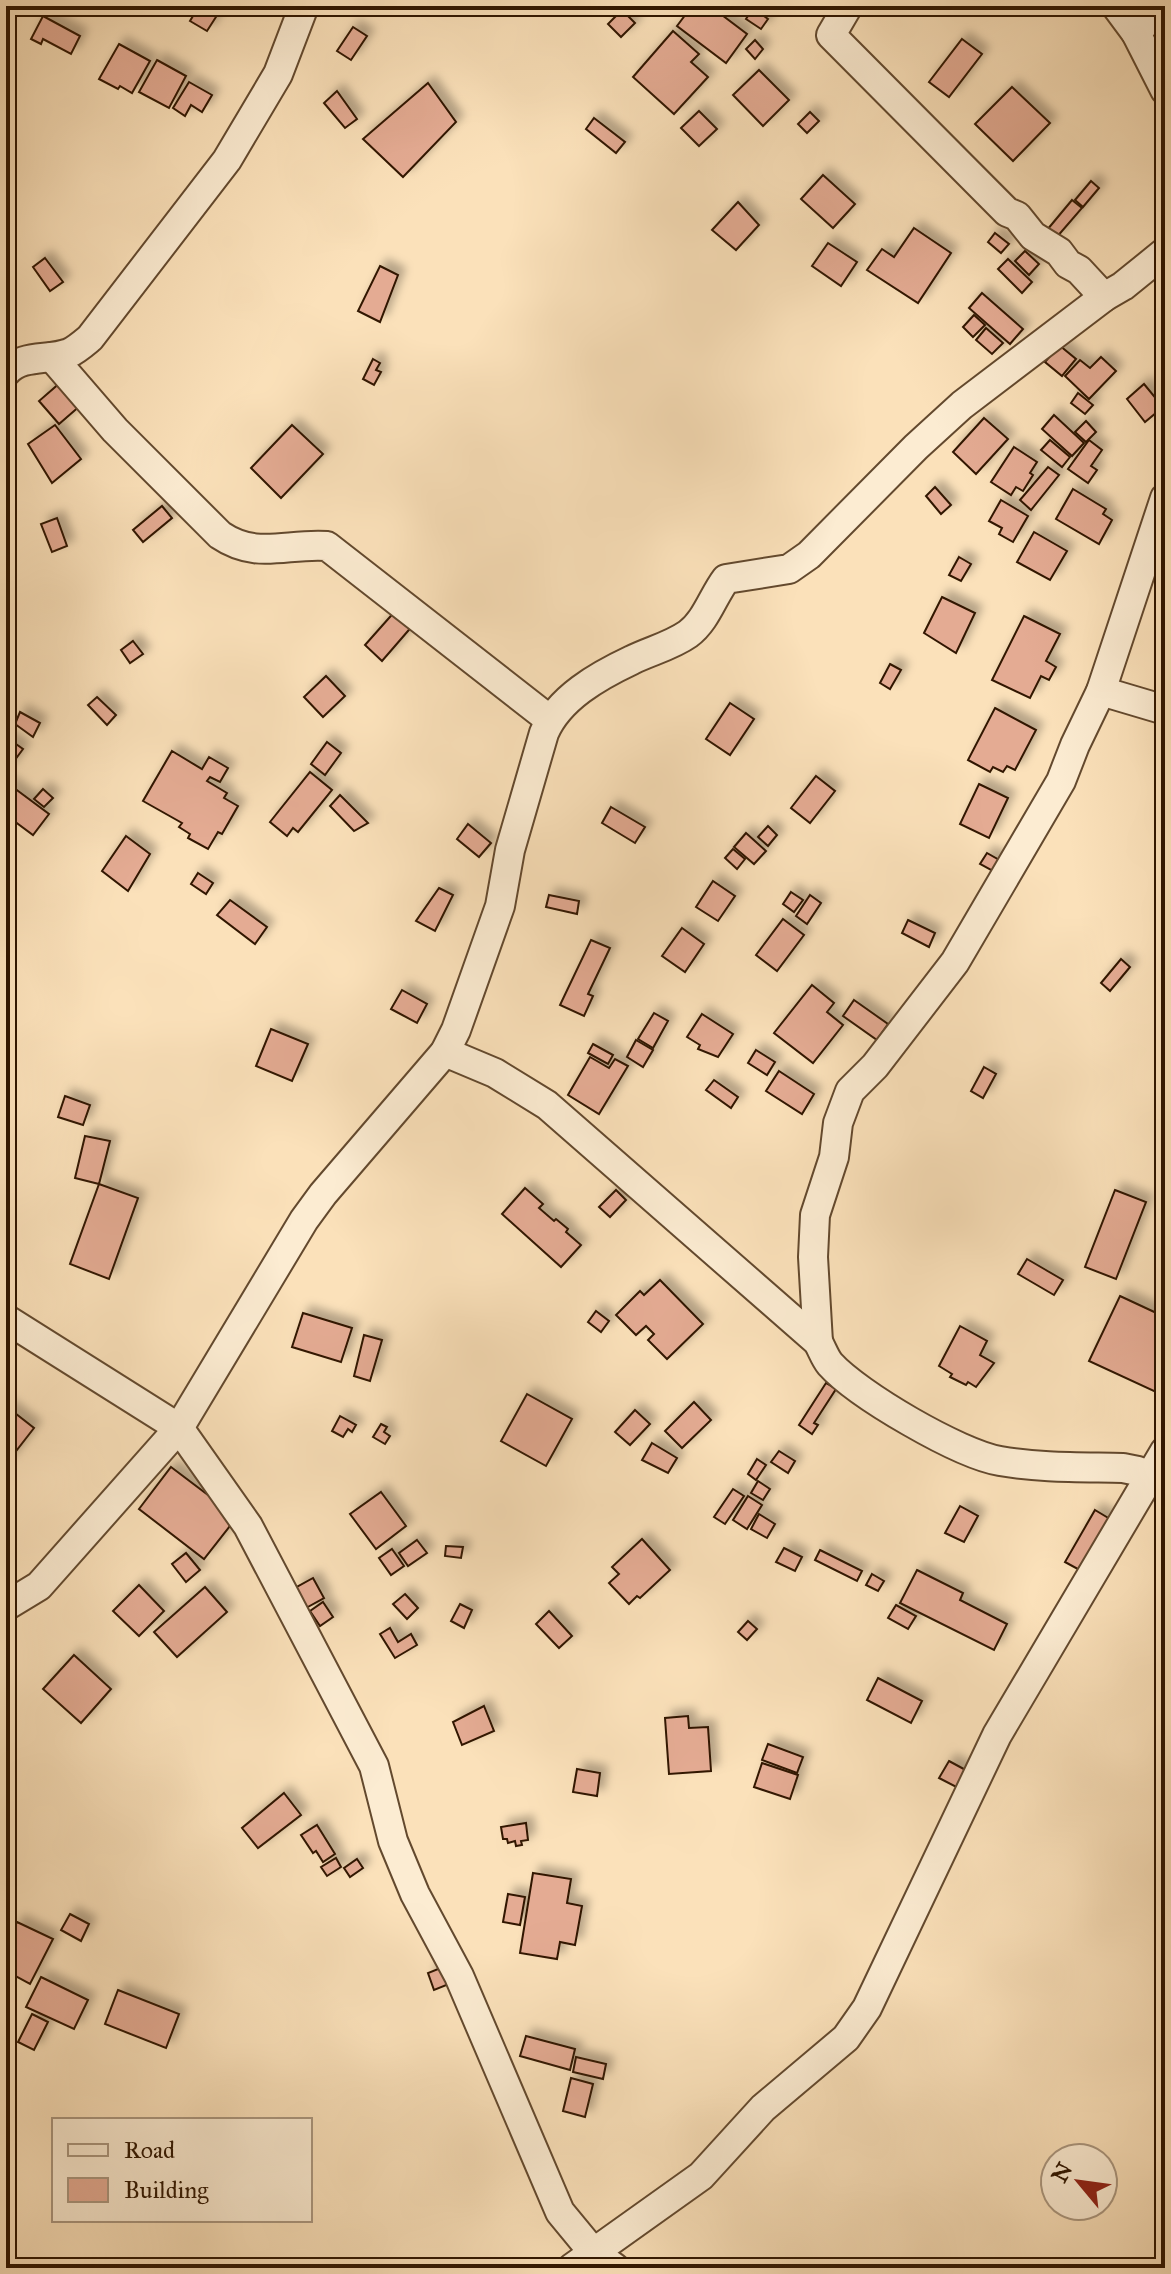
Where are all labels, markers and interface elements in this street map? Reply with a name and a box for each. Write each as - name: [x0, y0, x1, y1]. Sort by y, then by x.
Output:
- legend: [52, 2118, 312, 2222]
- text: Road: [124, 2135, 175, 2165]
- north arrow: [1039, 2142, 1119, 2222]
- text: N: [1046, 2158, 1078, 2187]
- text: Building: [124, 2175, 209, 2205]

